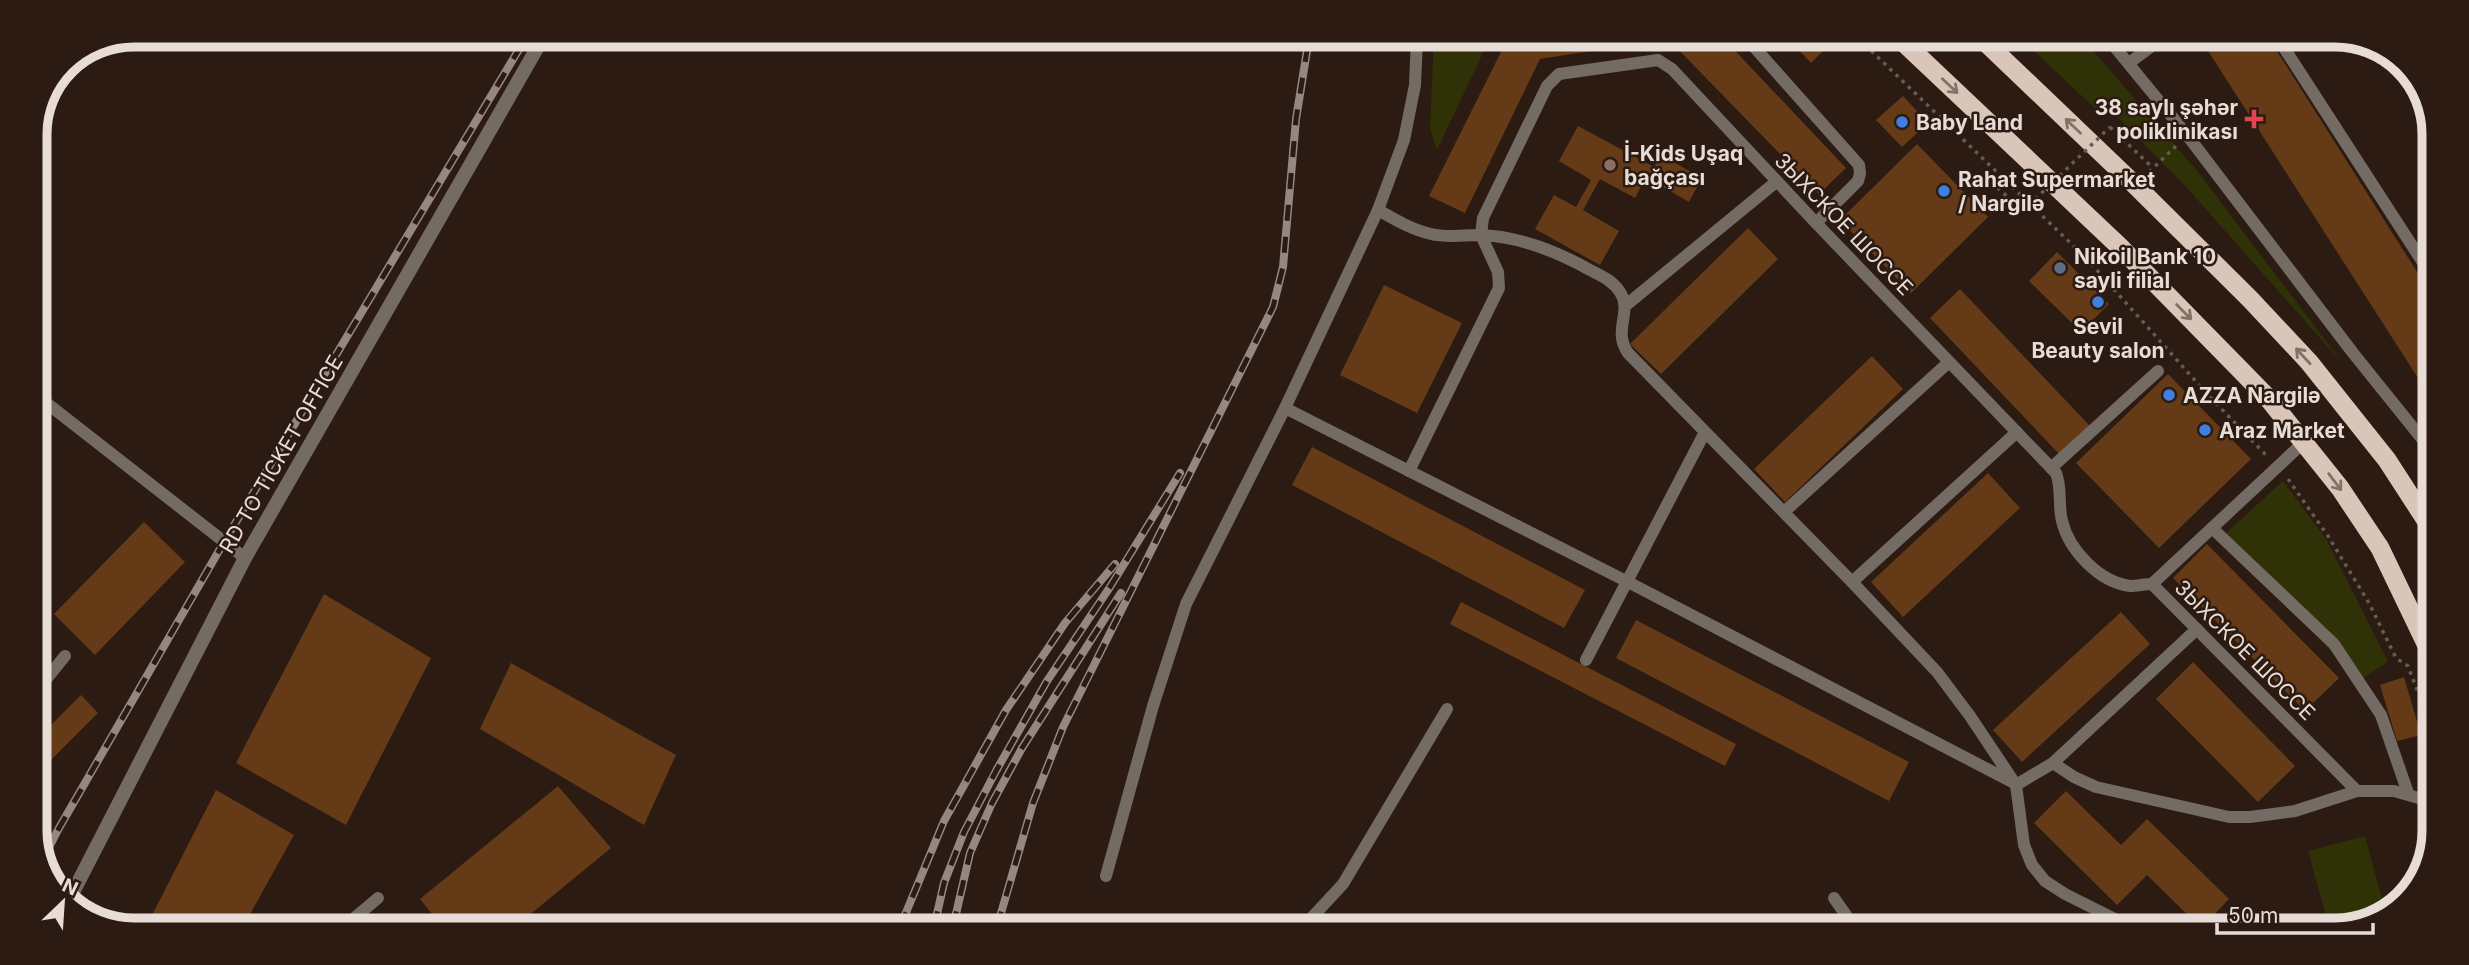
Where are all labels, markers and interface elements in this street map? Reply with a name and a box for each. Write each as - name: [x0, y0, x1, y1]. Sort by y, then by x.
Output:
- one-way arrow: [1941, 78, 1958, 95]
- place label: 38 saylı şəhər poliklinikası: [2095, 95, 2238, 144]
- marker: 38 saylı şəhər poliklinikası: [2244, 109, 2264, 129]
- place label: Baby Land: [1916, 110, 2023, 135]
- marker: Baby Land: [1894, 114, 1910, 130]
- one-way arrow: [2065, 117, 2082, 134]
- place label: İ-Kids Uşaq bağçası: [1624, 140, 1743, 190]
- street label: ЗЫХСКОЕ ШОССЕ: [1770, 148, 1918, 300]
- marker: İ-Kids Uşaq bağçası: [1602, 157, 1618, 173]
- place label: Rahat Supermarket / Nargilə: [1958, 167, 2156, 216]
- marker: Rahat Supermarket / Nargilə: [1936, 183, 1952, 199]
- place label: Nikoil Bank 10 sayli filial: [2074, 244, 2216, 293]
- marker: Nikoil Bank 10 sayli filial: [2052, 260, 2068, 276]
- marker: Sevil Beauty salon: [2090, 294, 2106, 310]
- one-way arrow: [2175, 303, 2192, 320]
- place label: Sevil Beauty salon: [2031, 314, 2165, 363]
- one-way arrow: [2295, 347, 2311, 365]
- street label: RD TO TICKET OFFICE: [214, 350, 348, 558]
- place label: AZZA Nargilə: [2183, 383, 2321, 408]
- marker: AZZA Nargilə: [2161, 387, 2177, 403]
- place label: Araz Market: [2219, 418, 2345, 443]
- marker: Araz Market: [2197, 422, 2213, 438]
- one-way arrow: [2328, 472, 2343, 490]
- street label: ЗЫХСКОЕ ШОССЕ: [2170, 575, 2320, 725]
- north arrow: [28, 867, 98, 937]
- text: N: [59, 874, 81, 901]
- scale bar: [2217, 892, 2373, 936]
- text: 50 m: [2228, 903, 2278, 928]

